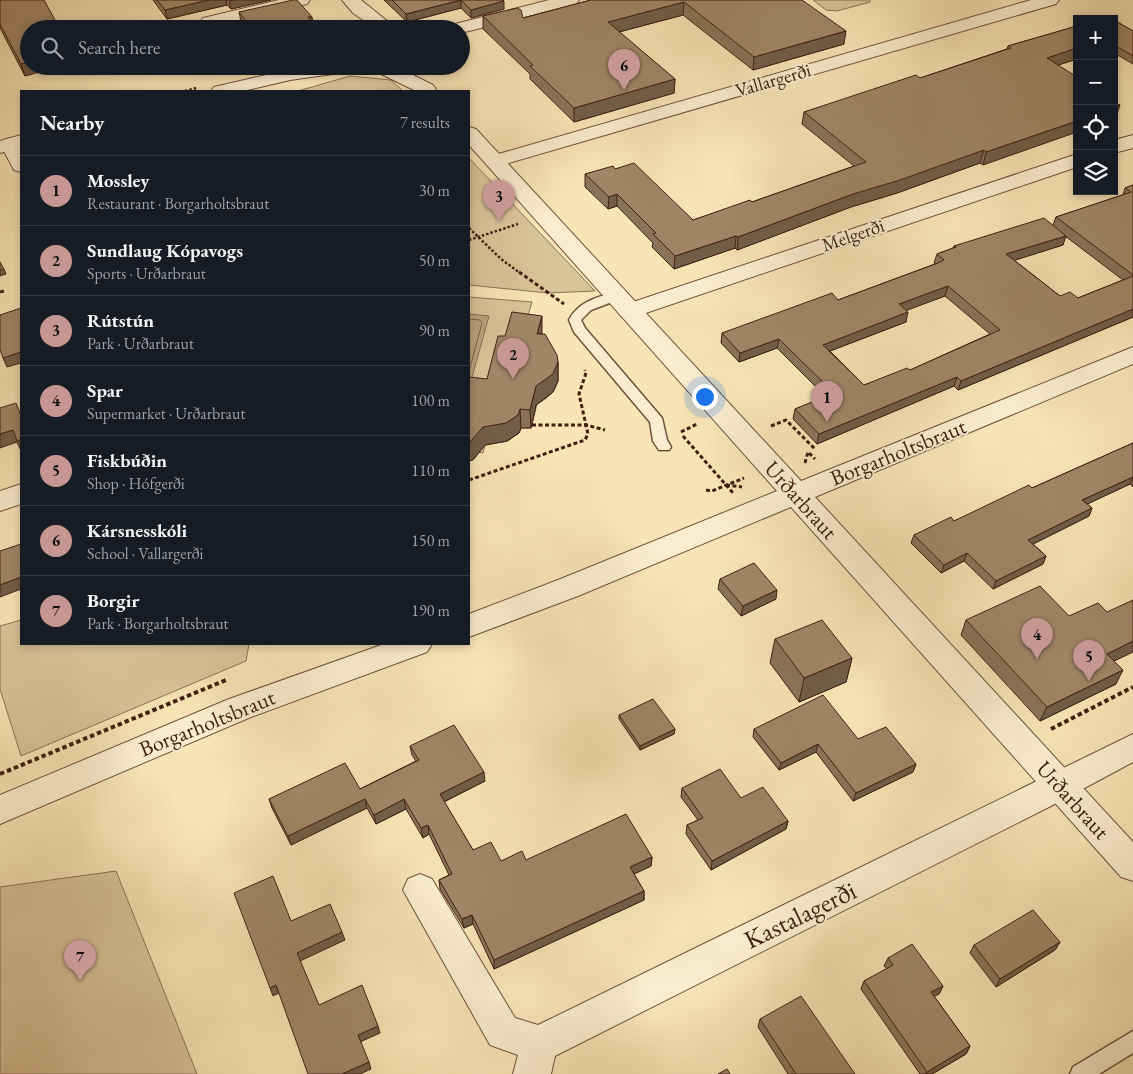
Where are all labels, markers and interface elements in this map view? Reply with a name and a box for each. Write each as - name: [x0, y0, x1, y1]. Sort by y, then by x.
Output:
- map controls: [1073, 15, 1118, 195]
- button: +: [1073, 15, 1118, 60]
- search box: [20, 20, 470, 75]
- icon: search: [38, 34, 66, 62]
- text: Search here: [78, 35, 160, 60]
- pin: 6: [608, 49, 640, 90]
- street label: Vallargerði: [732, 57, 814, 103]
- button: −: [1073, 60, 1118, 105]
- button: locate: [1073, 105, 1118, 150]
- text: Nearby: [40, 109, 104, 136]
- text: 7 results: [400, 112, 450, 133]
- button: layers: [1073, 150, 1118, 195]
- text: Mossley: [87, 168, 149, 193]
- text: 1: [52, 180, 60, 201]
- text: 30 m: [419, 180, 450, 201]
- pin: 3: [483, 180, 515, 221]
- text: Restaurant · Borgarholtsbraut: [87, 193, 269, 214]
- street label: Melgerði: [818, 213, 888, 257]
- text: Sundlaug Kópavogs: [87, 238, 243, 263]
- text: 2: [52, 250, 60, 271]
- text: 50 m: [419, 250, 450, 271]
- text: Sports · Urðarbraut: [87, 263, 206, 284]
- text: Rútstún: [87, 308, 154, 333]
- text: 3: [52, 320, 60, 341]
- text: 90 m: [419, 320, 450, 341]
- text: Park · Urðarbraut: [87, 333, 194, 354]
- pin: 2: [497, 338, 529, 379]
- text: Spar: [87, 378, 123, 403]
- pin: 1: [811, 381, 843, 422]
- your location: [692, 384, 718, 410]
- text: 4: [52, 390, 60, 411]
- text: 100 m: [411, 390, 450, 411]
- text: Supermarket · Urðarbraut: [87, 403, 245, 424]
- street label: Borgarholtsbraut: [826, 412, 970, 492]
- text: Fiskbúðin: [87, 448, 167, 473]
- street label: Urðarbraut: [758, 454, 844, 546]
- text: 5: [52, 460, 60, 481]
- text: 110 m: [411, 460, 450, 481]
- text: Shop · Hófgerði: [87, 473, 185, 494]
- text: Kársnesskóli: [87, 518, 187, 543]
- text: 6: [52, 530, 60, 551]
- text: 150 m: [411, 530, 450, 551]
- text: School · Vallargerði: [87, 543, 203, 564]
- text: Borgir: [87, 588, 139, 613]
- text: 7: [52, 600, 60, 621]
- text: 190 m: [411, 600, 450, 621]
- text: Park · Borgarholtsbraut: [87, 613, 229, 634]
- pin: 4: [1021, 618, 1053, 659]
- pin: 5: [1073, 640, 1105, 681]
- street label: Borgarholtsbraut: [135, 683, 279, 763]
- street label: Urðarbraut: [1030, 754, 1116, 846]
- street label: Kastalagerði: [738, 873, 862, 957]
- pin: 7: [64, 940, 96, 981]

